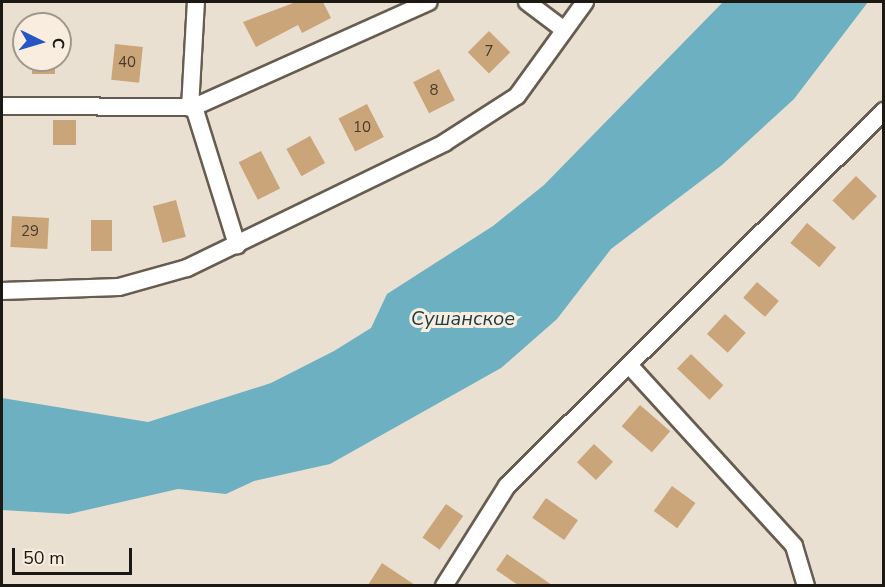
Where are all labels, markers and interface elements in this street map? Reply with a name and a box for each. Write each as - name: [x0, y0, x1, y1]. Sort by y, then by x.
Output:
- north arrow: [12, 12, 72, 72]
- text: С: [47, 37, 69, 50]
- house number: 7: [485, 43, 493, 61]
- house number: 40: [118, 54, 136, 72]
- house number: 8: [430, 82, 438, 100]
- house number: 10: [353, 119, 371, 137]
- house number: 29: [21, 223, 39, 241]
- water label: Сушанское: [411, 306, 515, 330]
- scale bar: [15, 536, 135, 574]
- text: 50 m: [23, 546, 65, 570]

